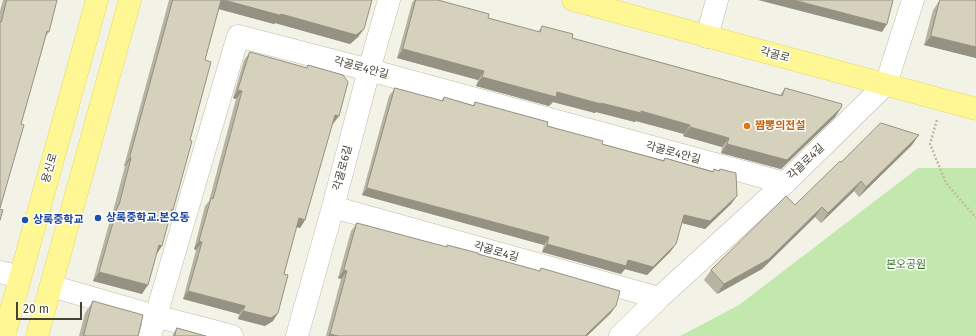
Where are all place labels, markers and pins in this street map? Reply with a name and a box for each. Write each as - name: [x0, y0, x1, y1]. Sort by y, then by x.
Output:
- place label: 짬뽕의전설: [755, 119, 806, 133]
- marker: 짬뽕의전설: [742, 121, 752, 131]
- place label: 상록중학교.본오동: [106, 211, 190, 225]
- place label: 상록중학교: [33, 213, 84, 227]
- marker: 상록중학교.본오동: [93, 213, 103, 223]
- marker: 상록중학교: [20, 215, 30, 225]

